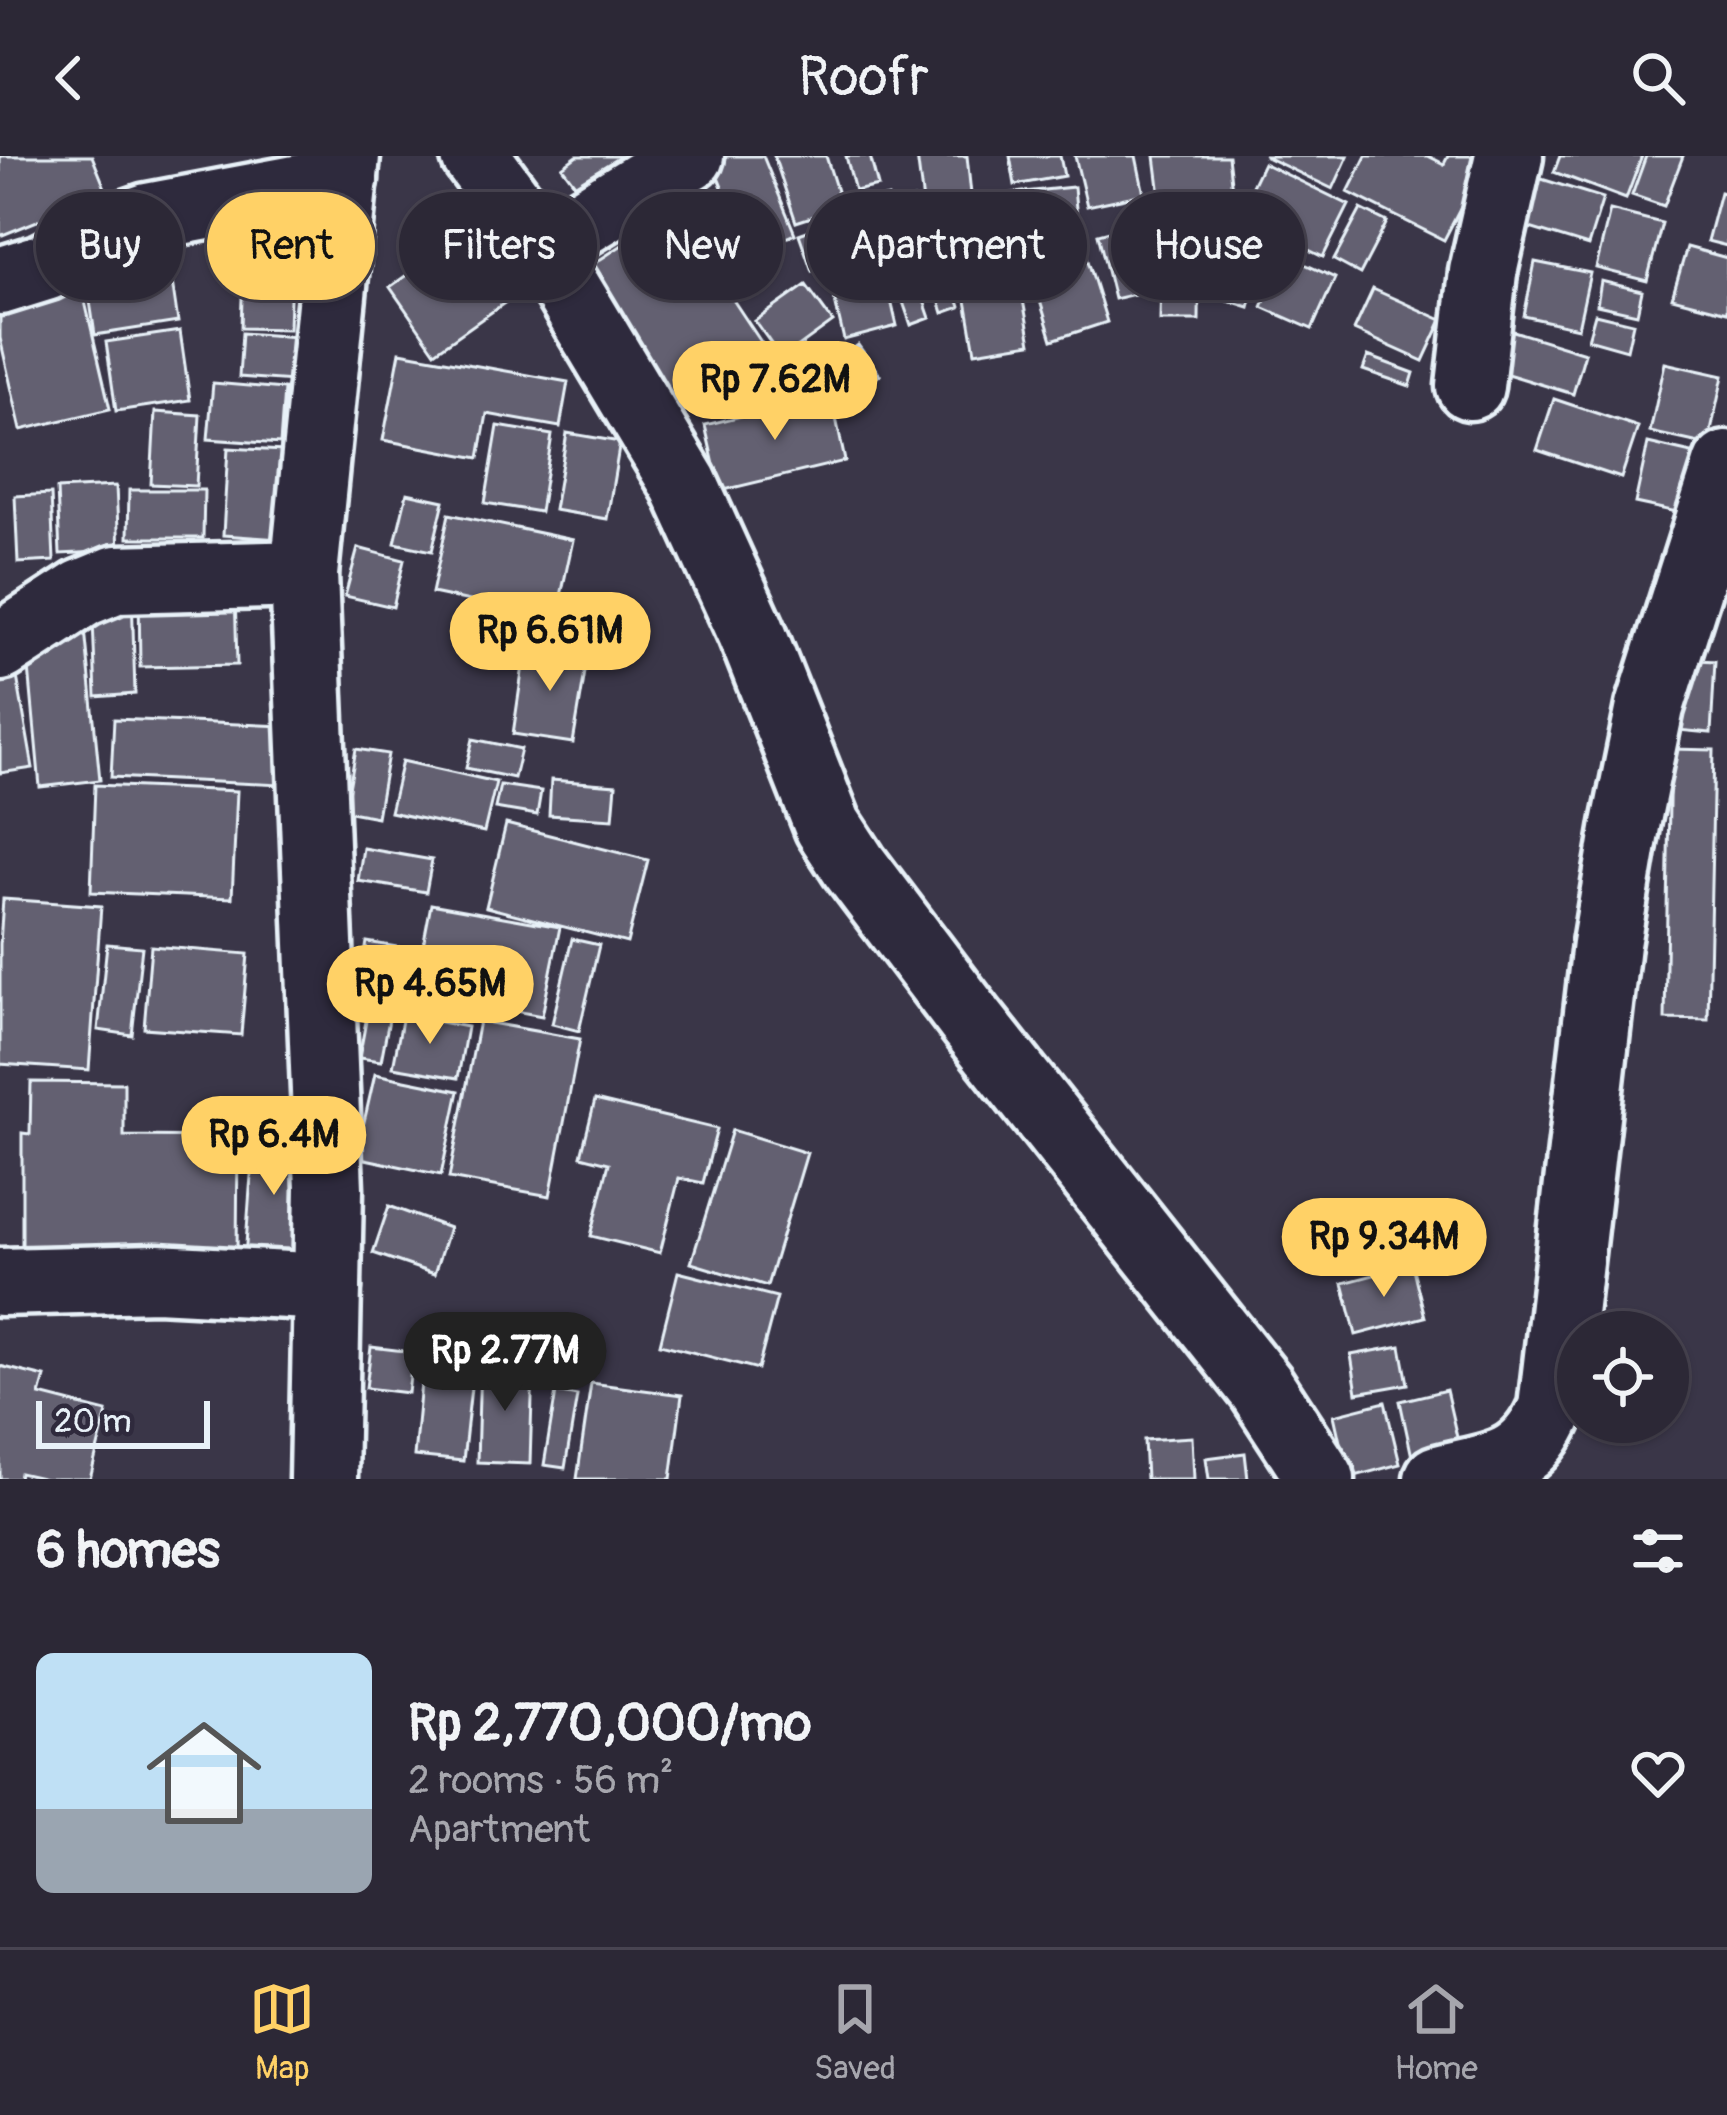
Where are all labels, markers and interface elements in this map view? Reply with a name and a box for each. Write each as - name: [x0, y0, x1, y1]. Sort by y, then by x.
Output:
- text: Roofr: [798, 44, 929, 112]
- icon: back: [36, 45, 102, 111]
- icon: search: [1625, 45, 1691, 111]
- chip: Buy: [36, 192, 183, 300]
- chip: Rent: [207, 192, 375, 300]
- chip: Filters: [399, 192, 597, 300]
- chip: New: [621, 192, 783, 300]
- chip: Apartment: [807, 192, 1087, 300]
- chip: House: [1111, 192, 1305, 300]
- pin: Rp 7.62M: [651, 341, 899, 443]
- text: Rp 7.62M: [699, 355, 851, 404]
- pin: Rp 6.61M: [426, 592, 674, 694]
- text: Rp 6.61M: [477, 606, 623, 655]
- pin: Rp 4.65M: [306, 945, 554, 1047]
- text: Rp 4.65M: [354, 959, 506, 1008]
- pin: Rp 6.4M: [163, 1096, 385, 1198]
- text: Rp 6.4M: [208, 1110, 340, 1159]
- pin: Rp 9.34M: [1260, 1198, 1508, 1300]
- text: Rp 9.34M: [1309, 1212, 1459, 1261]
- map controls: [1557, 1311, 1689, 1443]
- button: locate: [1557, 1311, 1689, 1443]
- pin: Rp 2.77M: [381, 1312, 629, 1414]
- text: Rp 2.77M: [430, 1326, 580, 1375]
- scale bar: [36, 1395, 210, 1448]
- text: 20 m: [54, 1401, 131, 1442]
- icon: filters: [1625, 1518, 1691, 1584]
- text: 6 homes: [36, 1519, 220, 1583]
- text: Rp 2,770,000/mo: [408, 1692, 811, 1756]
- icon: home: [132, 1701, 276, 1845]
- icon: heart: [1625, 1740, 1691, 1806]
- text: 2 rooms · 56 m²: [408, 1756, 673, 1805]
- text: Apartment: [408, 1805, 590, 1854]
- tab: Map: [249, 1976, 315, 2089]
- tab: Saved: [814, 1976, 896, 2089]
- tab: Home: [1394, 1976, 1478, 2089]

